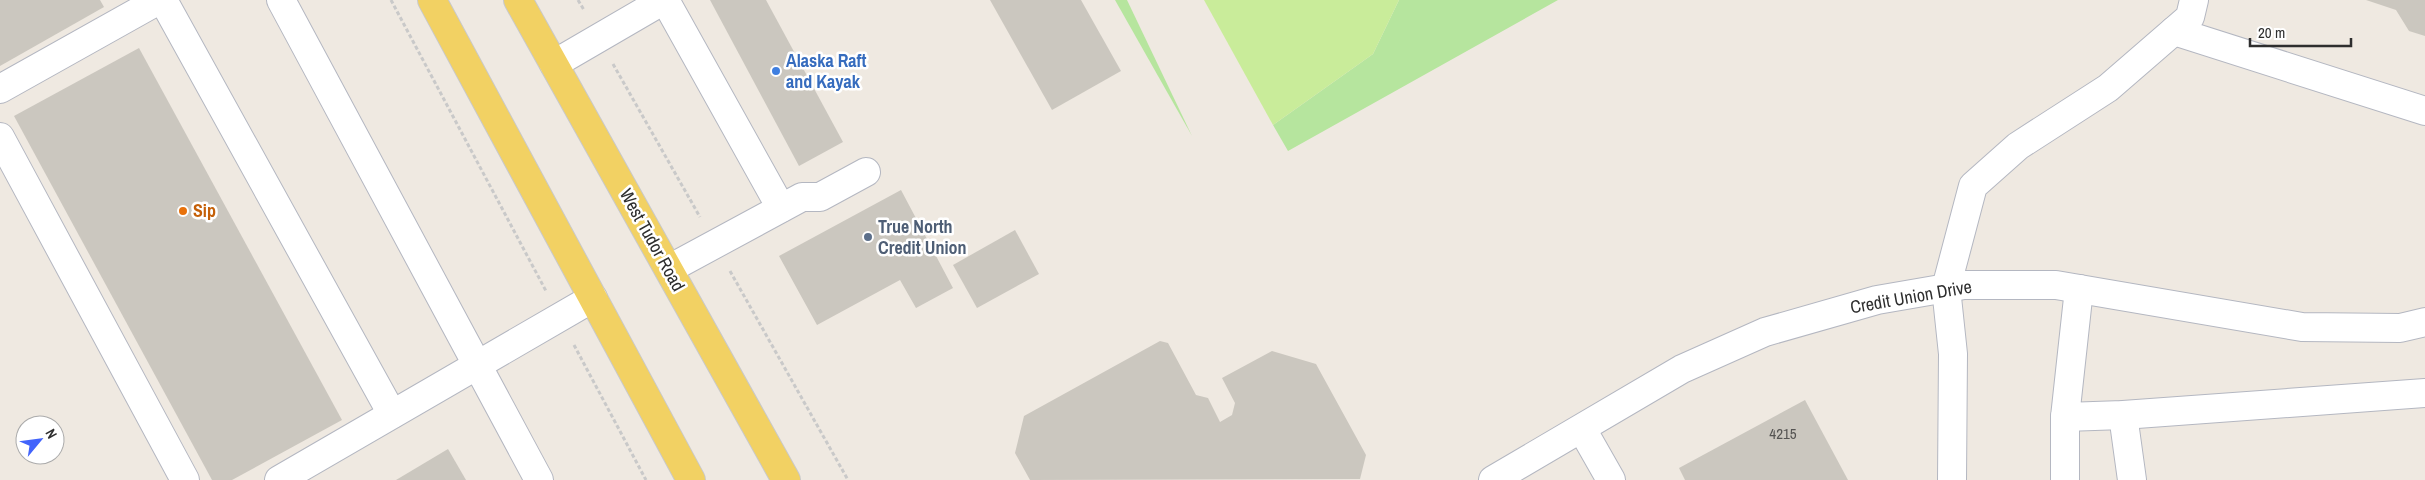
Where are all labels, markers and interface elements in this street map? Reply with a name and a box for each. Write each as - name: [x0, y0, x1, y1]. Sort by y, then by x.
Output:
- scale bar: [2250, 15, 2351, 47]
- text: 20 m: [2258, 22, 2285, 43]
- place label: Alaska Raft and Kayak: [786, 48, 866, 94]
- marker: Alaska Raft and Kayak: [770, 65, 782, 77]
- street label: West Tudor Road: [614, 184, 691, 296]
- place label: Sip: [193, 198, 216, 223]
- marker: Sip: [177, 205, 189, 217]
- place label: True North Credit Union: [878, 214, 967, 260]
- marker: True North Credit Union: [862, 231, 874, 243]
- street label: Credit Union Drive: [1848, 274, 1974, 320]
- north arrow: [15, 415, 65, 465]
- house number: 4215: [1769, 423, 1797, 444]
- text: N: [41, 426, 61, 442]

